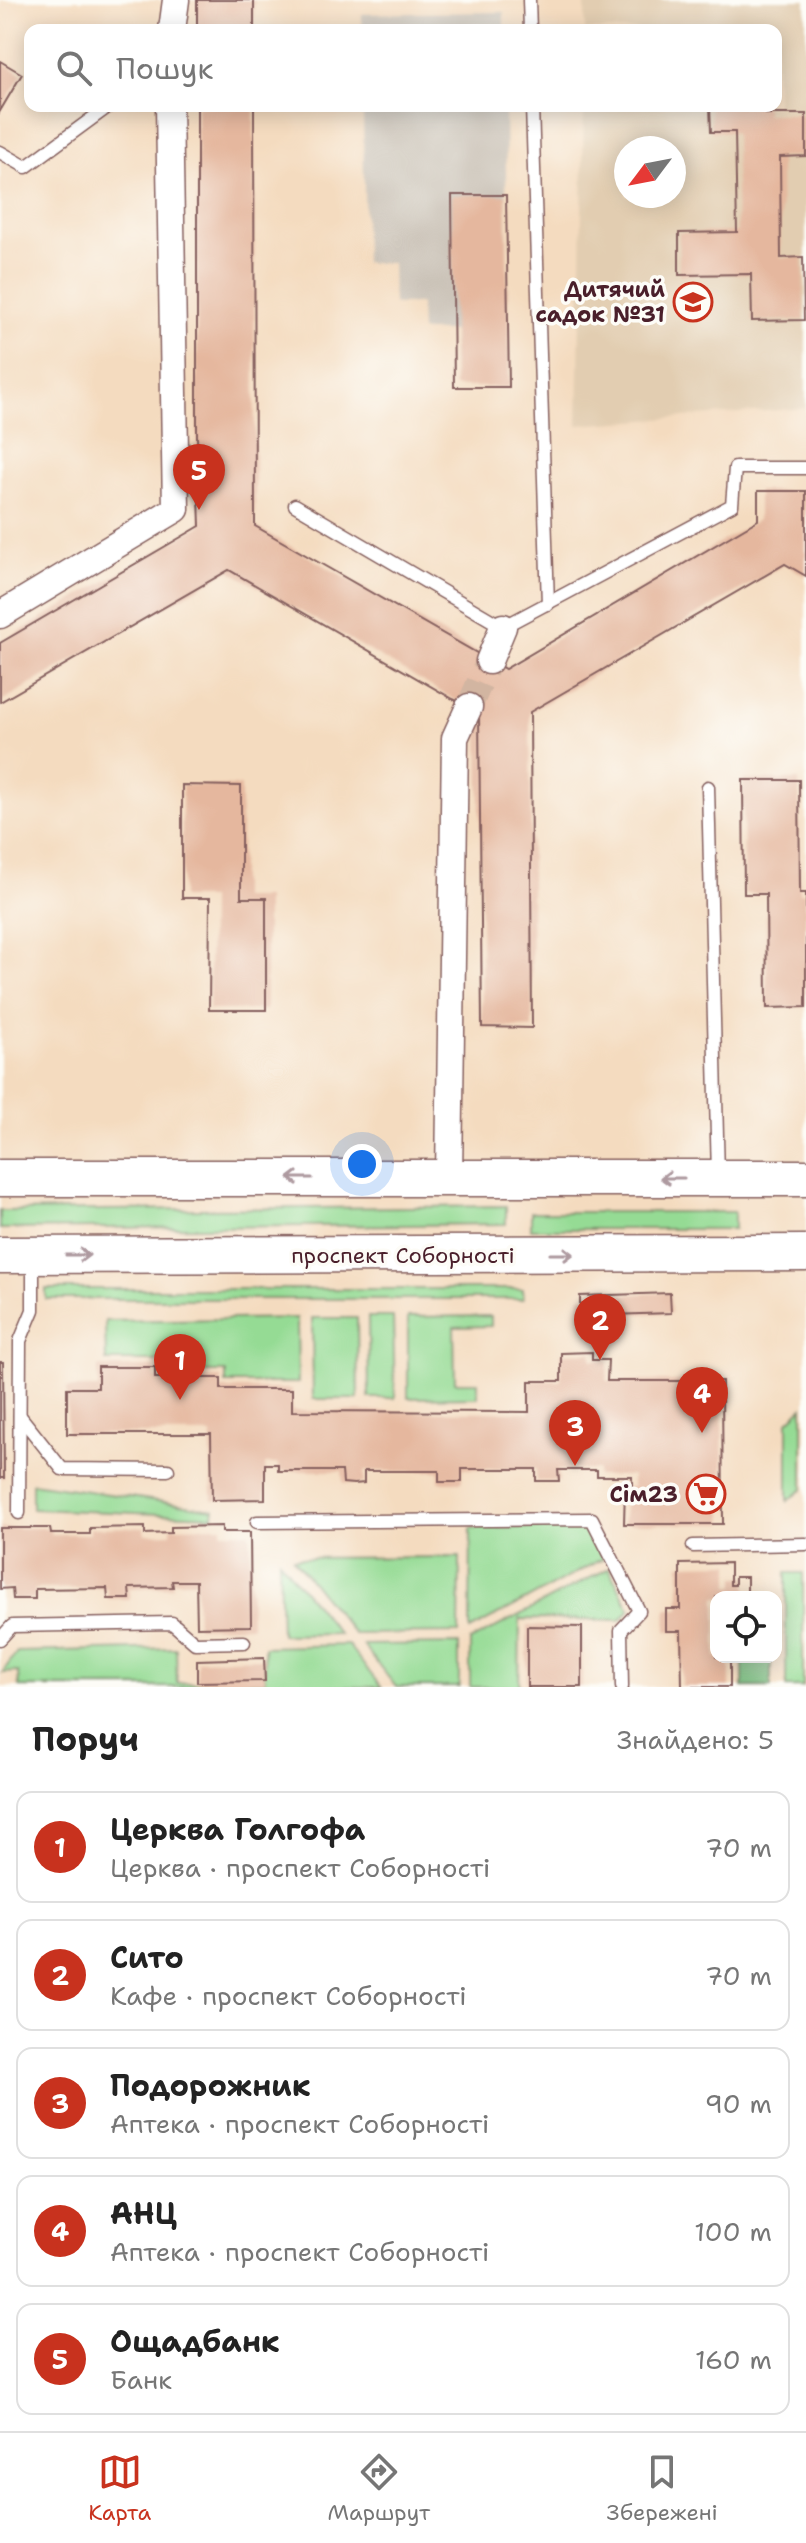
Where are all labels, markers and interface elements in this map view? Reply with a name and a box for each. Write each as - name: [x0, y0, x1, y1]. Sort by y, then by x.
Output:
- search box: [24, 24, 782, 112]
- icon: search: [52, 46, 96, 90]
- text: Пошук: [116, 48, 213, 89]
- north arrow: [614, 136, 686, 208]
- place label: Дитячий садок №31: [535, 275, 665, 329]
- school or university icon: Дитячий садок №31: [672, 281, 714, 323]
- pin: 5: [173, 444, 225, 510]
- your location: [342, 1144, 382, 1184]
- one-way arrow: [287, 1170, 314, 1185]
- one-way arrow: [659, 1170, 686, 1186]
- street label: проспект Соборності: [291, 1241, 515, 1270]
- one-way arrow: [548, 1246, 575, 1262]
- one-way arrow: [64, 1247, 91, 1263]
- pin: 2: [574, 1294, 626, 1360]
- pin: 1: [154, 1334, 206, 1400]
- pin: 4: [676, 1367, 728, 1433]
- pin: 3: [549, 1400, 601, 1466]
- supermarket icon: Сім23: [685, 1473, 727, 1515]
- place label: Сім23: [610, 1480, 678, 1509]
- map controls: [710, 1591, 782, 1663]
- button: locate: [710, 1591, 782, 1663]
- text: Поруч: [32, 1716, 139, 1762]
- text: Знайдено: 5: [617, 1722, 774, 1757]
- text: Церква Голгофа: [110, 1809, 365, 1850]
- text: 1: [54, 1830, 66, 1865]
- text: 70 m: [705, 1830, 772, 1865]
- text: Церква · проспект Соборності: [110, 1850, 490, 1885]
- text: Сито: [110, 1937, 184, 1978]
- text: 2: [51, 1958, 69, 1993]
- text: 70 m: [705, 1958, 772, 1993]
- text: Кафе · проспект Соборності: [110, 1978, 467, 2013]
- text: Подорожник: [110, 2065, 311, 2106]
- text: 3: [51, 2086, 69, 2121]
- text: 90 m: [705, 2086, 772, 2121]
- text: Аптека · проспект Соборності: [110, 2106, 489, 2141]
- text: АНЦ: [110, 2193, 177, 2234]
- text: 4: [51, 2214, 69, 2249]
- text: 100 m: [694, 2214, 772, 2249]
- text: Аптека · проспект Соборності: [110, 2234, 489, 2269]
- text: Ощадбанк: [110, 2321, 280, 2362]
- text: 5: [52, 2342, 68, 2377]
- text: 160 m: [695, 2342, 772, 2377]
- text: Банк: [110, 2362, 172, 2397]
- tab: Карта: [88, 2450, 151, 2527]
- tab: Маршрут: [327, 2450, 430, 2527]
- tab: Збережені: [606, 2450, 718, 2527]

